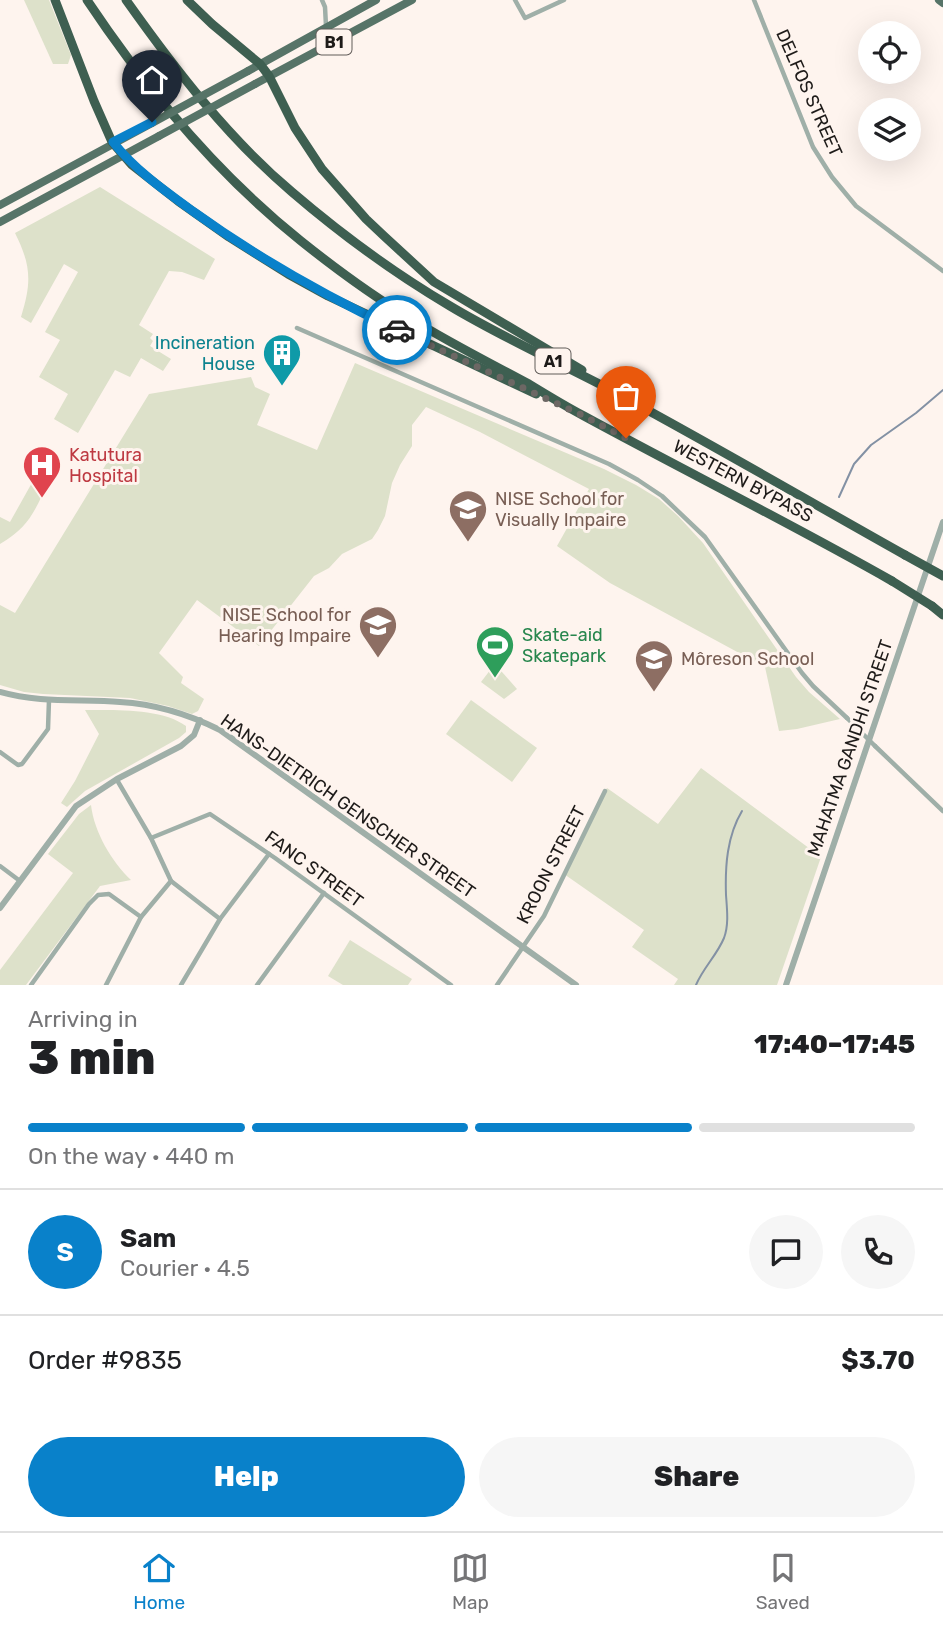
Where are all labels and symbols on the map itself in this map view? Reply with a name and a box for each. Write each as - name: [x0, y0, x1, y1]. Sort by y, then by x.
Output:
- street label: DELFOS STREET: [771, 26, 847, 160]
- road number: B1: [316, 30, 352, 54]
- pin: [122, 50, 182, 122]
- courier: [362, 295, 432, 365]
- place label: Incineration House: [155, 332, 255, 375]
- building icon: Incineration House: [261, 332, 303, 387]
- road number: A1: [536, 348, 570, 374]
- pin: [596, 366, 656, 438]
- street label: WESTERN BYPASS: [669, 435, 817, 527]
- hospital icon: Katutura Hospital: [21, 444, 63, 499]
- place label: Katutura Hospital: [69, 444, 142, 487]
- school or university icon: NISE School for Visually Impaire: [447, 488, 489, 543]
- place label: NISE School for Visually Impaire: [495, 488, 626, 531]
- place label: NISE School for Hearing Impaire: [218, 604, 351, 647]
- school or university icon: NISE School for Hearing Impaire: [357, 604, 399, 659]
- sports icon: Skate-aid Skatepark: [474, 624, 516, 679]
- place label: Skate-aid Skatepark: [522, 624, 607, 667]
- street label: MAHATMA GANDHI STREET: [803, 637, 897, 859]
- school or university icon: Môreson School: [633, 638, 675, 693]
- place label: Môreson School: [681, 648, 814, 670]
- street label: HANS-DIETRICH GENSCHER STREET: [216, 709, 480, 903]
- street label: KROON STREET: [512, 802, 590, 928]
- street label: FANC STREET: [261, 826, 367, 912]

